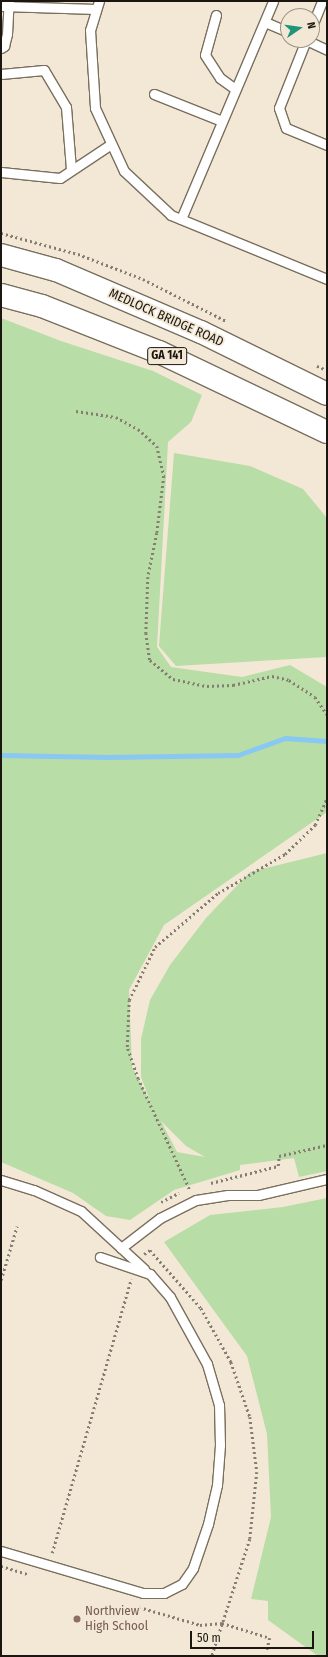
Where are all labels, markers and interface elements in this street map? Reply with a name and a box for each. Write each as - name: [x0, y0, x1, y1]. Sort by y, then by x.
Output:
- north arrow: [280, 8, 320, 48]
- text: N: [304, 21, 318, 30]
- street label: MEDLOCK BRIDGE ROAD: [106, 286, 226, 350]
- road number: GA 141: [147, 346, 187, 366]
- place label: Northview High School: [85, 1604, 148, 1635]
- marker: Northview High School: [72, 1614, 82, 1624]
- scale bar: [192, 1623, 316, 1649]
- text: 50 m: [197, 1631, 221, 1645]

